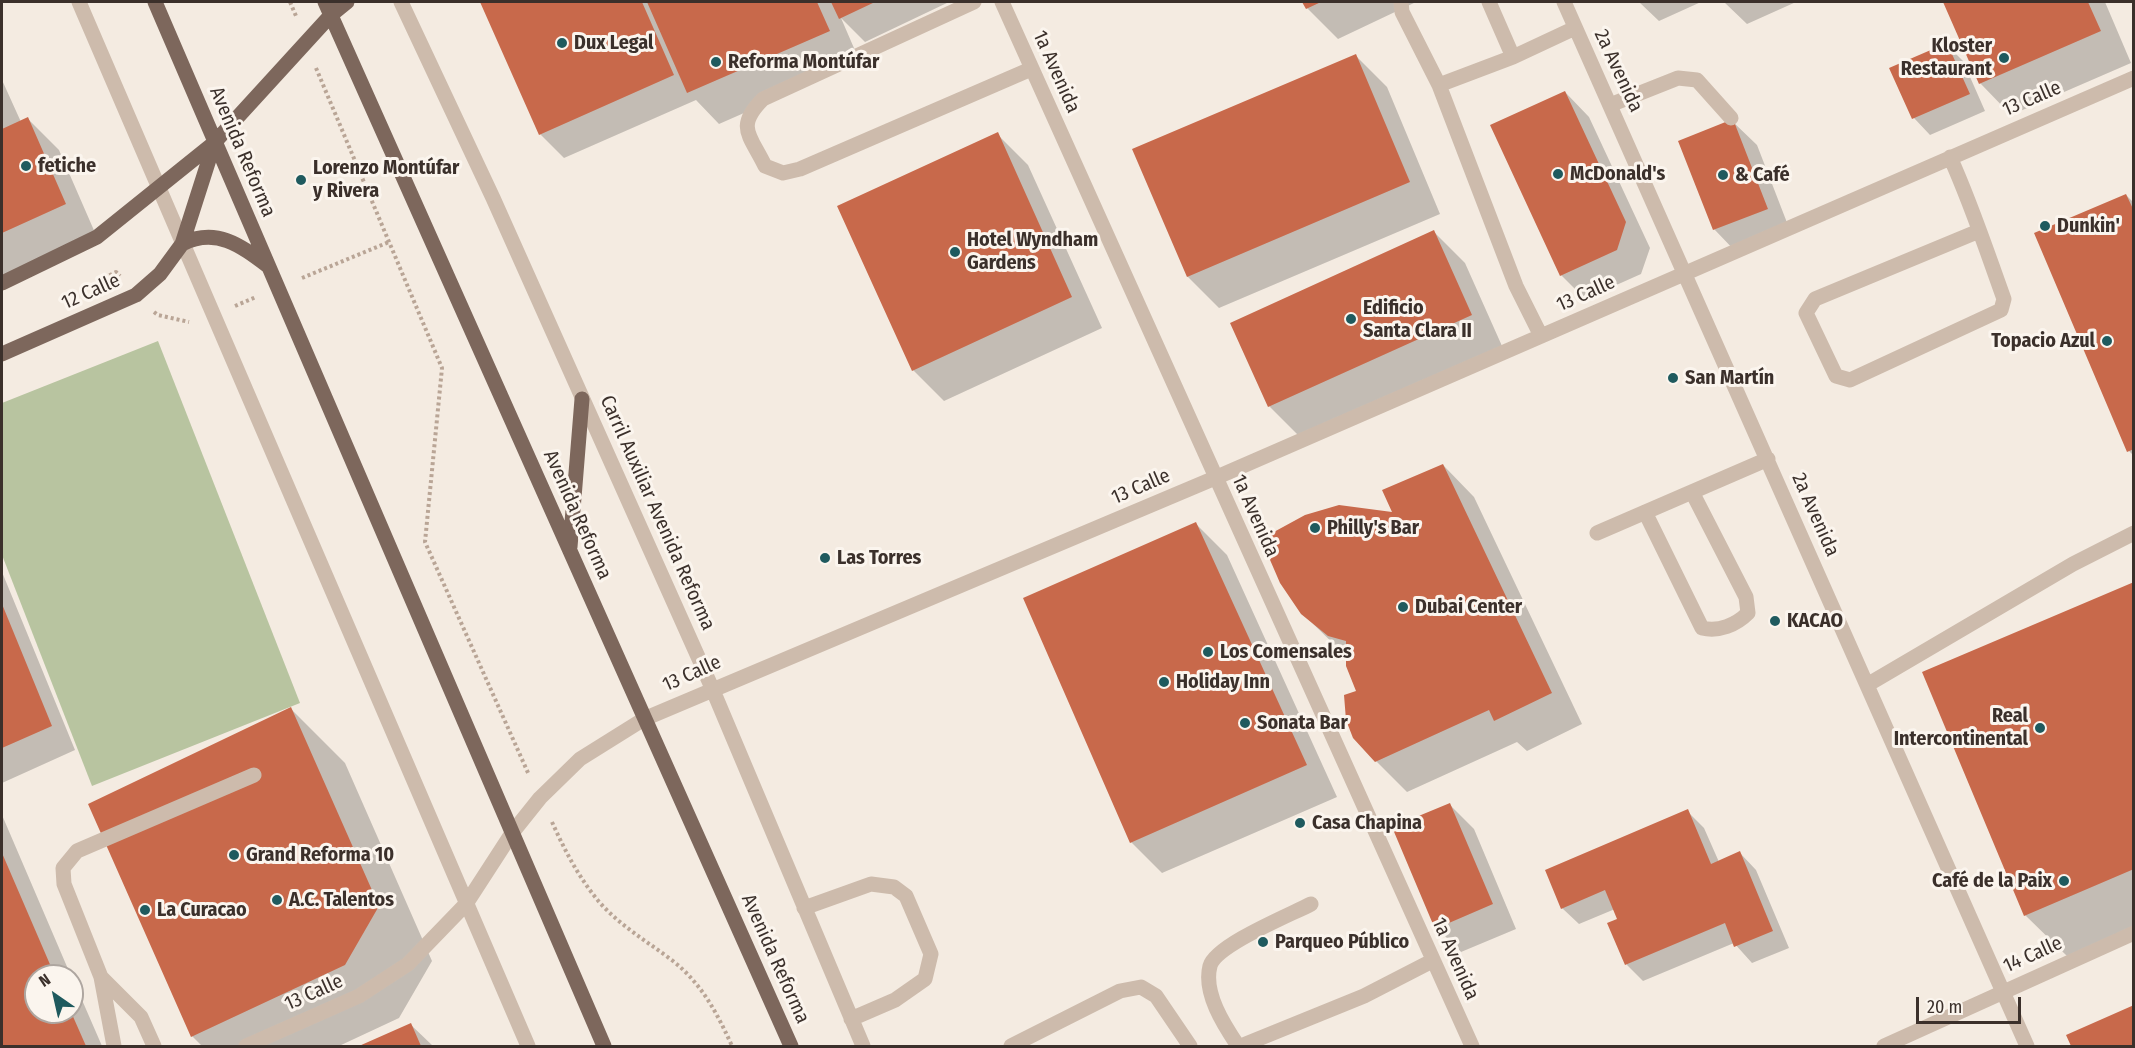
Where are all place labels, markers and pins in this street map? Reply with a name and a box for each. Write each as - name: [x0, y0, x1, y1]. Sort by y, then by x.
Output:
- place label: Dux Legal: [574, 31, 654, 55]
- place label: Kloster Restaurant: [1901, 34, 1992, 81]
- marker: Dux Legal: [555, 36, 569, 50]
- place label: Reforma Montúfar: [728, 50, 879, 74]
- marker: Kloster Restaurant: [1997, 51, 2011, 65]
- marker: Reforma Montúfar: [709, 55, 723, 69]
- place label: fetiche: [38, 154, 96, 178]
- place label: Lorenzo Montúfar y Rivera: [313, 156, 459, 203]
- marker: fetiche: [19, 159, 33, 173]
- place label: McDonald's: [1570, 162, 1665, 186]
- place label: & Café: [1735, 163, 1790, 187]
- marker: McDonald's: [1551, 167, 1565, 181]
- marker: & Café: [1716, 168, 1730, 182]
- marker: Lorenzo Montúfar y Rivera: [294, 173, 308, 187]
- place label: Dunkin': [2057, 214, 2120, 238]
- marker: Dunkin': [2038, 219, 2052, 233]
- place label: Hotel Wyndham Gardens: [967, 228, 1098, 275]
- marker: Hotel Wyndham Gardens: [948, 245, 962, 259]
- place label: Edificio Santa Clara II: [1363, 296, 1472, 343]
- marker: Edificio Santa Clara II: [1344, 312, 1358, 326]
- place label: Topacio Azul: [1991, 329, 2095, 353]
- marker: Topacio Azul: [2100, 334, 2114, 348]
- place label: San Martín: [1685, 366, 1774, 390]
- marker: San Martín: [1666, 371, 1680, 385]
- place label: Philly's Bar: [1327, 516, 1419, 540]
- marker: Philly's Bar: [1308, 521, 1322, 535]
- place label: Las Torres: [837, 546, 921, 570]
- marker: Las Torres: [818, 551, 832, 565]
- place label: Dubai Center: [1415, 595, 1522, 619]
- marker: Dubai Center: [1396, 600, 1410, 614]
- place label: KACAO: [1787, 609, 1843, 633]
- marker: KACAO: [1768, 614, 1782, 628]
- place label: Los Comensales: [1220, 640, 1352, 664]
- marker: Los Comensales: [1201, 645, 1215, 659]
- place label: Holiday Inn: [1176, 670, 1270, 694]
- marker: Holiday Inn: [1157, 675, 1171, 689]
- place label: Real Intercontinental: [1894, 704, 2028, 751]
- place label: Sonata Bar: [1257, 711, 1348, 735]
- marker: Sonata Bar: [1238, 716, 1252, 730]
- marker: Real Intercontinental: [2033, 721, 2047, 735]
- place label: Casa Chapina: [1312, 811, 1422, 835]
- marker: Casa Chapina: [1293, 816, 1307, 830]
- place label: Grand Reforma 10: [246, 843, 394, 867]
- marker: Grand Reforma 10: [227, 848, 241, 862]
- place label: Café de la Paix: [1932, 869, 2052, 893]
- marker: Café de la Paix: [2057, 874, 2071, 888]
- place label: A.C. Talentos: [289, 888, 394, 912]
- marker: A.C. Talentos: [270, 893, 284, 907]
- place label: La Curacao: [157, 898, 247, 922]
- marker: La Curacao: [138, 903, 152, 917]
- place label: Parqueo Público: [1275, 930, 1409, 954]
- marker: Parqueo Público: [1256, 935, 1270, 949]

